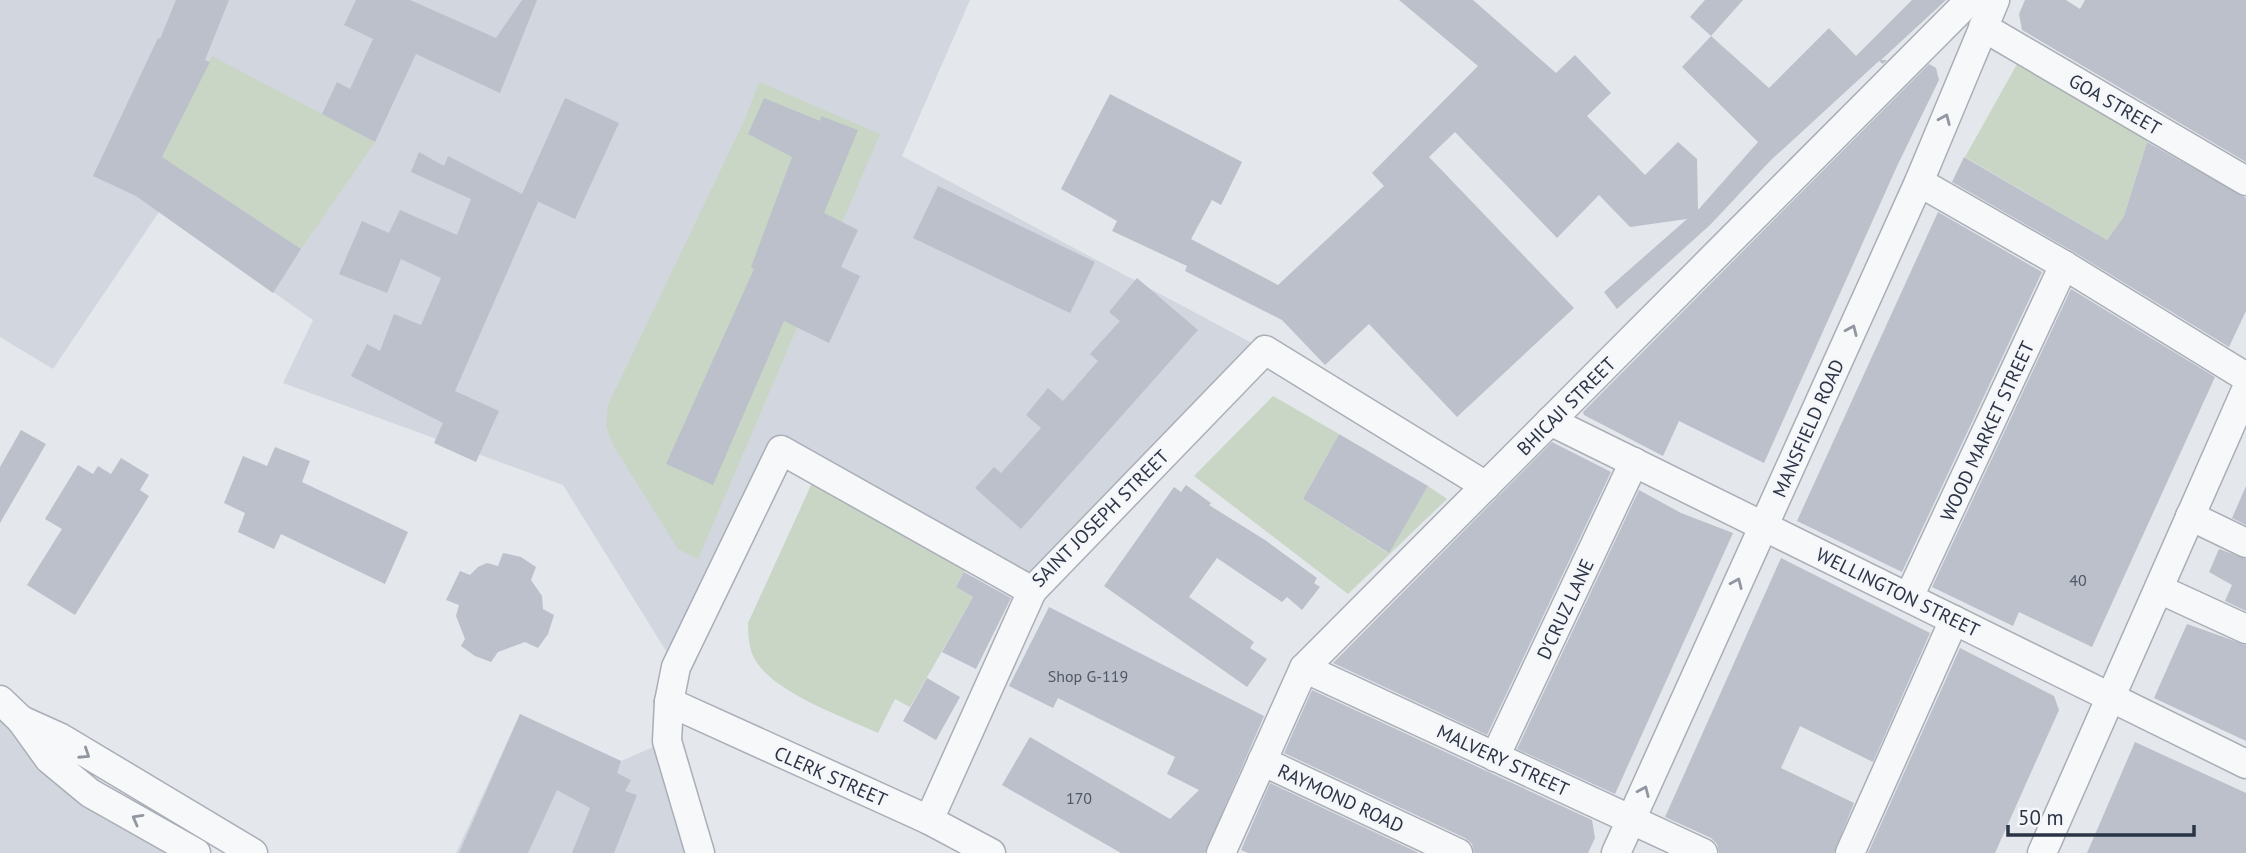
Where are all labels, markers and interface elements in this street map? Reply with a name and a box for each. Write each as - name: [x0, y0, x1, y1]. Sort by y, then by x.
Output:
- street label: GOA STREET: [2065, 68, 2166, 140]
- one-way arrow: [1937, 114, 1951, 126]
- one-way arrow: [1844, 325, 1858, 337]
- street label: WOOD MARKET STREET: [1935, 337, 2039, 525]
- street label: BHICAJI STREET: [1512, 351, 1621, 460]
- street label: MANSFIELD ROAD: [1767, 355, 1849, 501]
- street label: SAINT JOSEPH STREET: [1026, 444, 1174, 592]
- street label: WELLINGTON STREET: [1812, 542, 1984, 642]
- street label: D'CRUZ LANE: [1531, 555, 1599, 663]
- house number: 40: [2069, 570, 2087, 590]
- one-way arrow: [1729, 578, 1743, 591]
- house number: Shop G-119: [1048, 666, 1128, 686]
- street label: MALVERY STREET: [1433, 719, 1573, 801]
- street label: CLERK STREET: [771, 740, 892, 812]
- one-way arrow: [77, 746, 90, 759]
- street label: RAYMOND ROAD: [1274, 758, 1408, 838]
- one-way arrow: [1636, 786, 1650, 798]
- house number: 170: [1066, 788, 1092, 808]
- scale bar: [2008, 794, 2194, 838]
- text: 50 m: [2018, 804, 2064, 831]
- one-way arrow: [132, 814, 144, 827]

